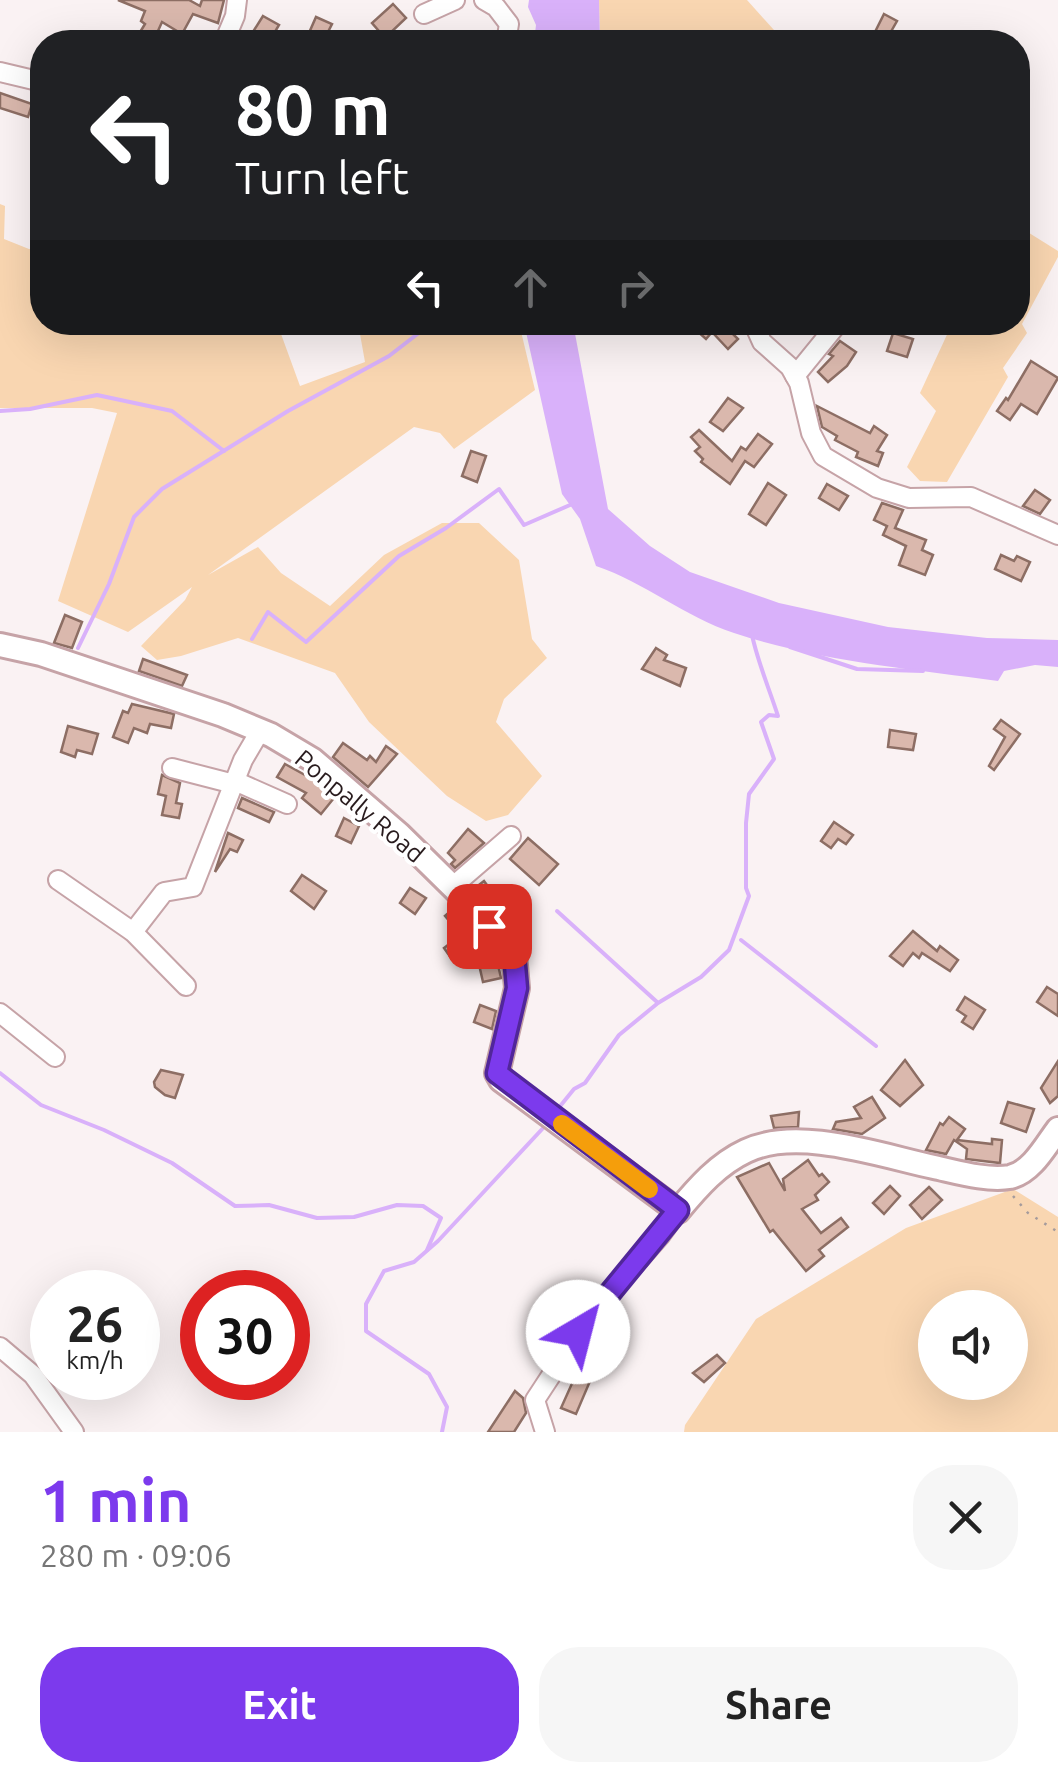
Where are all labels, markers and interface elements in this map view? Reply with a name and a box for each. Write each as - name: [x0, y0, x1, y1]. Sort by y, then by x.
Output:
- icon: left: [70, 70, 200, 200]
- text: 80 m: [235, 70, 391, 148]
- text: Turn left: [235, 152, 409, 203]
- icon: left: [398, 260, 453, 315]
- icon: ahead: [503, 260, 558, 315]
- icon: right: [608, 260, 663, 315]
- street label: Ponpally Road: [290, 744, 430, 868]
- pin: [447, 884, 532, 969]
- icon: arrive: [462, 899, 517, 954]
- speed limit sign: 30: [180, 1270, 310, 1400]
- position arrow: [526, 1280, 630, 1384]
- map controls: [918, 1290, 1028, 1400]
- button: sound: [918, 1290, 1028, 1400]
- text: 26: [67, 1295, 123, 1351]
- text: km/h: [66, 1346, 124, 1374]
- button: close: [913, 1465, 1018, 1570]
- text: 1 min: [40, 1466, 192, 1533]
- text: 280 m · 09:06: [40, 1537, 232, 1573]
- button: Exit: [40, 1647, 519, 1762]
- button: Share: [539, 1647, 1018, 1762]

